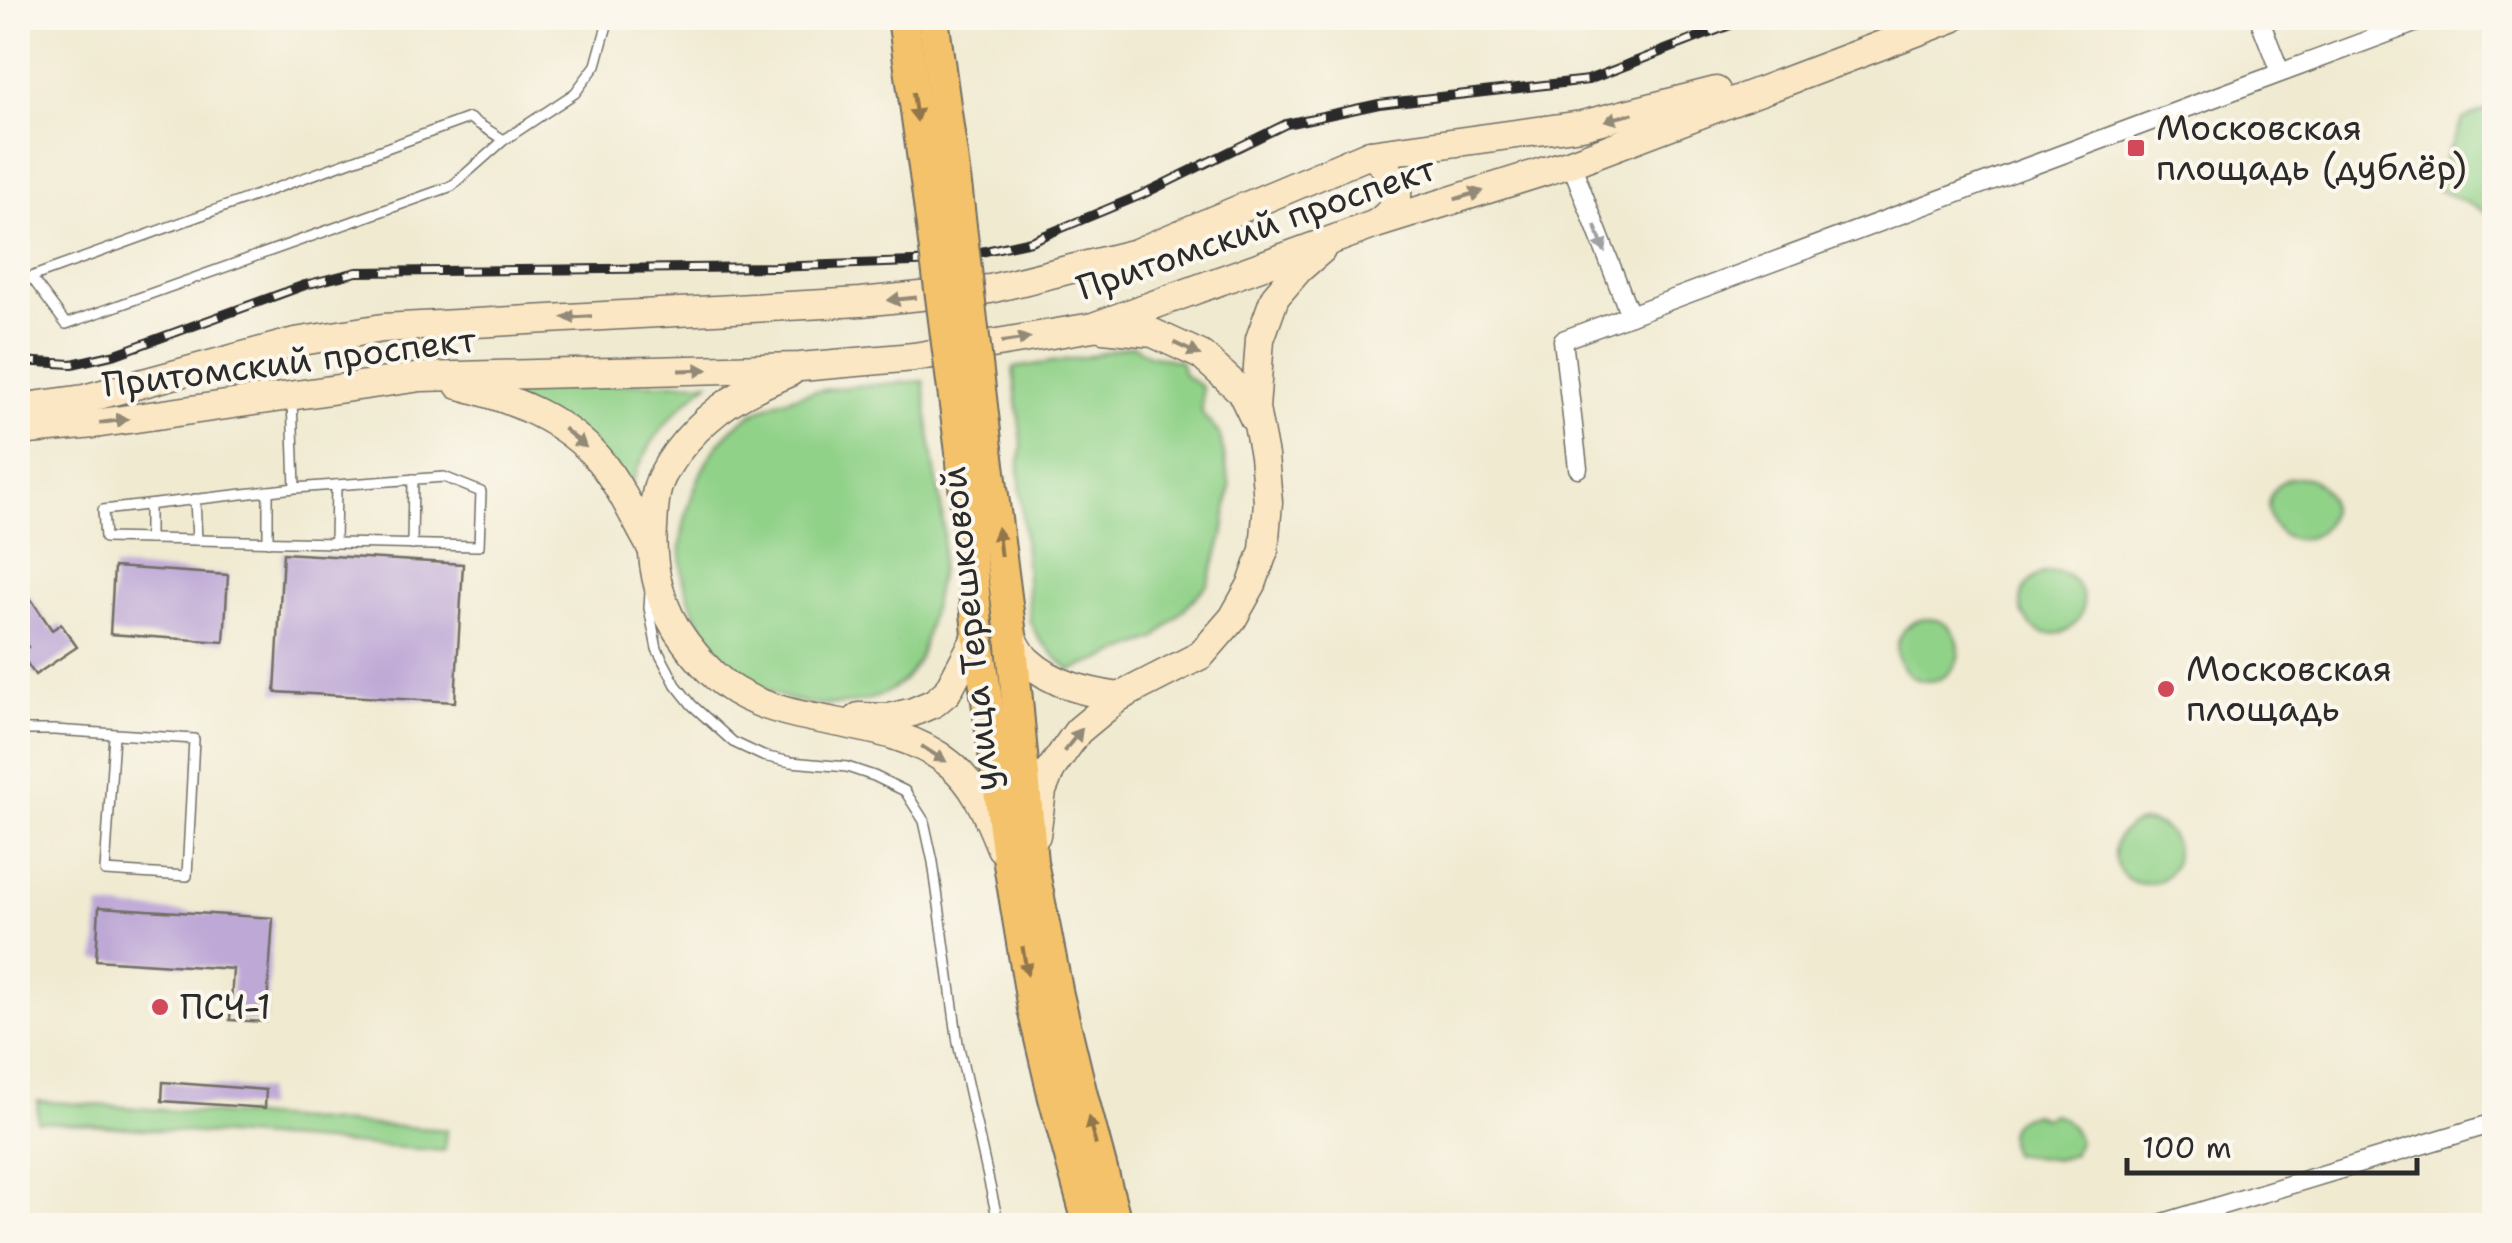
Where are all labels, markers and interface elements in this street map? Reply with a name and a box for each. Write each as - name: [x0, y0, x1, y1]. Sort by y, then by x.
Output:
- one-way arrow: [907, 91, 923, 123]
- place label: Московская площадь (дублёр): [2156, 104, 2467, 191]
- one-way arrow: [1603, 109, 1634, 125]
- marker: Московская площадь (дублёр): [2125, 137, 2147, 159]
- street label: Притомский проспект: [1070, 144, 1442, 311]
- one-way arrow: [1454, 187, 1485, 202]
- one-way arrow: [1593, 224, 1609, 254]
- one-way arrow: [885, 291, 917, 307]
- one-way arrow: [561, 309, 593, 325]
- street label: Притомский проспект: [99, 315, 479, 408]
- one-way arrow: [1001, 332, 1033, 347]
- one-way arrow: [1173, 340, 1202, 357]
- one-way arrow: [678, 361, 710, 377]
- one-way arrow: [99, 412, 131, 428]
- one-way arrow: [562, 427, 587, 448]
- street label: улица Терешковой: [929, 464, 1010, 794]
- one-way arrow: [991, 526, 1007, 557]
- place label: Московская площадь: [2186, 645, 2392, 732]
- marker: Московская площадь: [2155, 678, 2177, 700]
- one-way arrow: [1062, 727, 1083, 752]
- one-way arrow: [920, 744, 948, 762]
- one-way arrow: [1018, 945, 1033, 977]
- place label: ПСЧ-1: [180, 983, 271, 1030]
- marker: ПСЧ-1: [149, 996, 171, 1018]
- scale bar: [2127, 1113, 2417, 1175]
- one-way arrow: [1083, 1116, 1099, 1147]
- text: 100 m: [2142, 1127, 2232, 1168]

